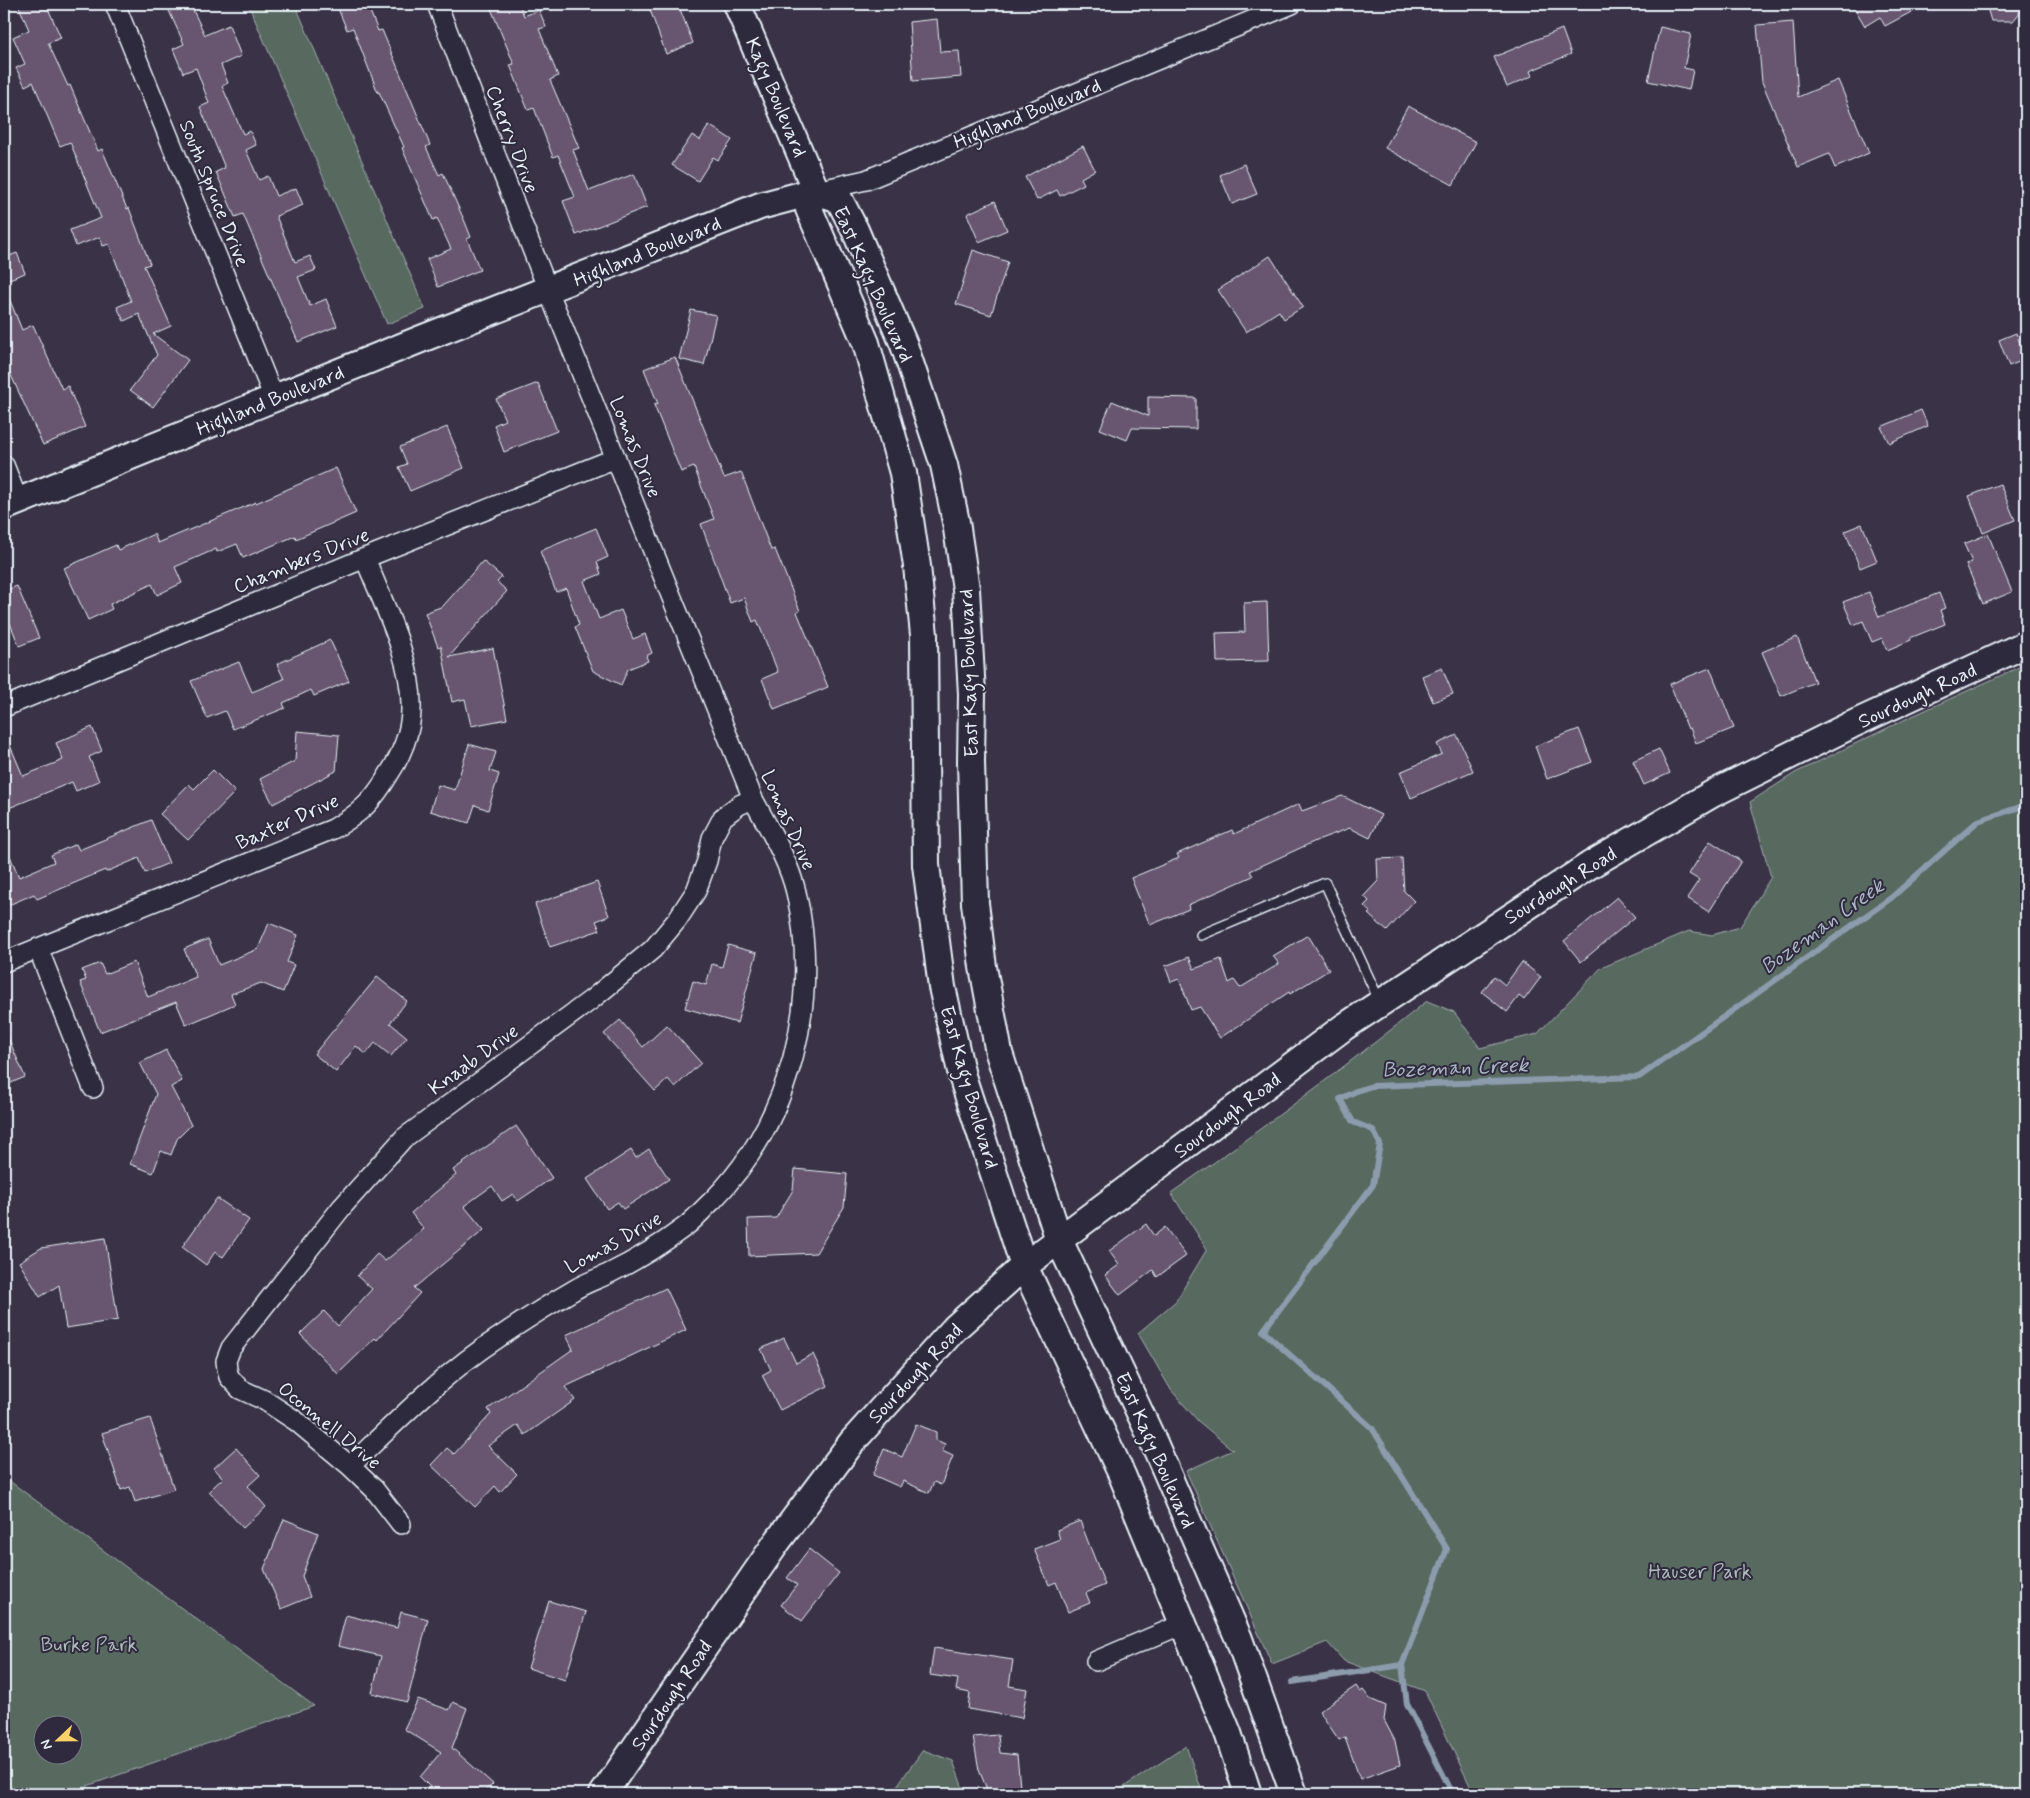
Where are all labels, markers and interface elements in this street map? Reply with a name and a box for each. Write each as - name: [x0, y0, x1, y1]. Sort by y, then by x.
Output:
- street label: Kagy Boulevard: [736, 33, 813, 162]
- street label: Highland Boulevard: [950, 72, 1106, 158]
- street label: Cherry Drive: [479, 82, 545, 197]
- street label: South Spruce Drive: [172, 116, 255, 271]
- street label: East Kagy Boulevard: [824, 202, 919, 368]
- street label: Highland Boulevard: [570, 210, 726, 296]
- street label: Highland Boulevard: [193, 359, 349, 445]
- street label: Lomas Drive: [602, 393, 667, 502]
- street label: Chambers Drive: [230, 522, 374, 601]
- street label: East Kagy Boulevard: [953, 588, 988, 758]
- street label: Sourdough Road: [1854, 657, 1981, 736]
- street label: Lomas Drive: [754, 766, 822, 875]
- street label: Baxter Drive: [232, 788, 343, 857]
- street label: Sourdough Road: [1499, 841, 1622, 932]
- water label: Bozeman Creek: [1755, 872, 1891, 981]
- street label: East Kagy Boulevard: [930, 1003, 1005, 1173]
- street label: Knaab Drive: [423, 1018, 525, 1102]
- water label: Bozeman Creek: [1382, 1051, 1530, 1085]
- street label: Sourdough Road: [1169, 1067, 1287, 1165]
- street label: Lomas Drive: [560, 1206, 667, 1281]
- street label: Sourdough Road: [863, 1318, 970, 1430]
- street label: East Kagy Boulevard: [1106, 1368, 1201, 1534]
- street label: Oconnell Drive: [272, 1376, 386, 1476]
- park label: Hauser Park: [1648, 1559, 1752, 1586]
- park label: Burke Park: [40, 1632, 138, 1659]
- street label: Sourdough Road: [625, 1635, 719, 1756]
- north arrow: [32, 1716, 82, 1766]
- text: N: [37, 1737, 57, 1752]

